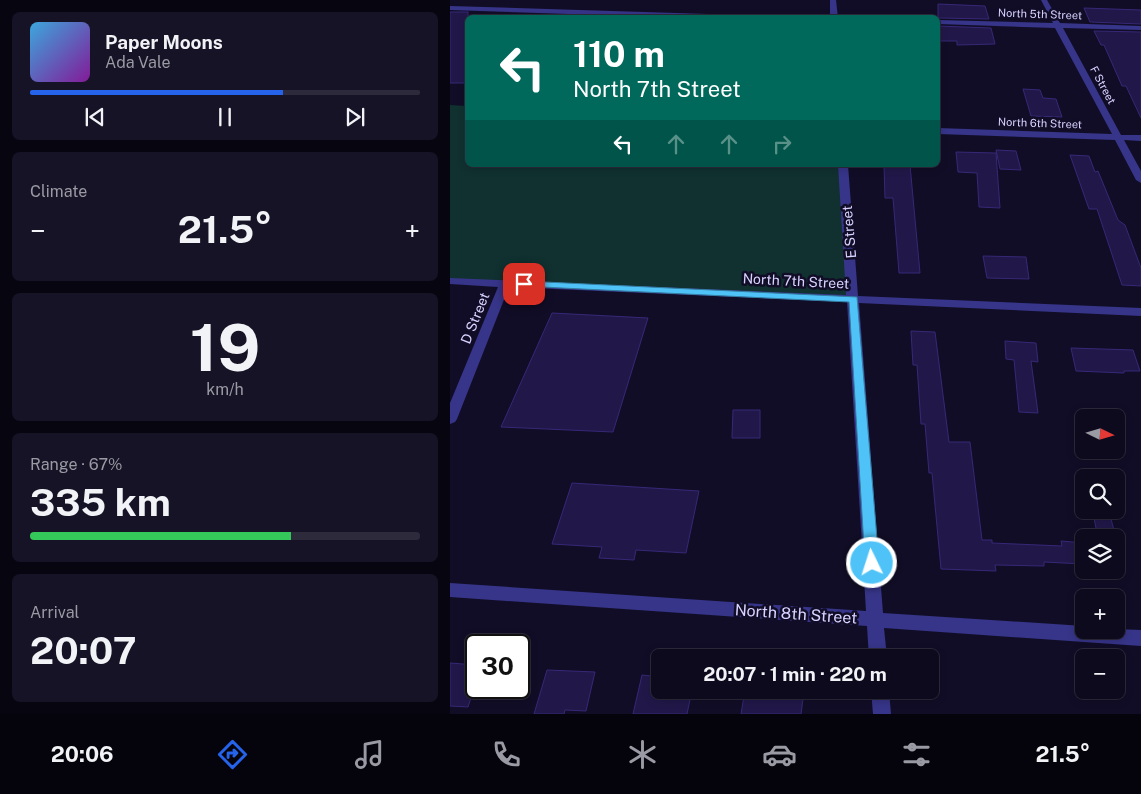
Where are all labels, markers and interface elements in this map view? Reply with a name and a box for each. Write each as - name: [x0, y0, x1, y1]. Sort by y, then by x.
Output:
- street label: North 5th Street: [998, 7, 1082, 21]
- text: Paper Moons: [105, 31, 223, 53]
- text: 110 m: [573, 34, 665, 75]
- icon: left: [490, 35, 555, 100]
- text: Ada Vale: [105, 53, 170, 72]
- street label: F Street: [1088, 64, 1118, 106]
- text: North 7th Street: [573, 76, 741, 102]
- icon: previous: [81, 103, 109, 131]
- icon: pause: [211, 103, 239, 131]
- icon: next: [341, 103, 369, 131]
- street label: North 6th Street: [998, 116, 1082, 130]
- icon: left: [609, 130, 637, 158]
- icon: ahead: [662, 130, 690, 158]
- icon: ahead: [715, 130, 743, 158]
- icon: right: [768, 130, 796, 158]
- text: Climate: [30, 182, 87, 201]
- street label: E Street: [839, 205, 859, 259]
- text: 21.5°: [178, 207, 272, 252]
- text: −: [30, 214, 46, 247]
- text: +: [404, 214, 420, 247]
- pin: [503, 263, 545, 305]
- icon: arrive: [510, 270, 538, 298]
- street label: North 7th Street: [742, 270, 850, 292]
- street label: D Street: [457, 290, 493, 346]
- text: 19: [190, 309, 260, 386]
- text: km/h: [206, 380, 244, 399]
- north arrow: [1075, 409, 1125, 459]
- map controls: [1075, 409, 1125, 699]
- text: Range · 67%: [30, 455, 122, 474]
- button: search: [1075, 469, 1125, 519]
- text: 335 km: [30, 480, 171, 525]
- button: layers: [1075, 529, 1125, 579]
- position arrow: [845, 536, 897, 588]
- button: +: [1075, 589, 1125, 639]
- street label: North 8th Street: [734, 600, 858, 628]
- text: Arrival: [30, 603, 79, 622]
- text: 20:07: [30, 628, 137, 673]
- speed limit sign: 30: [465, 634, 530, 699]
- button: −: [1075, 649, 1125, 699]
- text: 20:07 · 1 min · 220 m: [703, 663, 887, 685]
- icon: directions: [215, 737, 250, 772]
- icon: music: [352, 737, 387, 772]
- icon: phone: [489, 737, 524, 772]
- icon: climate: [625, 737, 660, 772]
- icon: car: [762, 737, 797, 772]
- icon: filters: [899, 737, 934, 772]
- text: 20:06: [51, 741, 114, 767]
- text: 21.5°: [1036, 741, 1090, 767]

